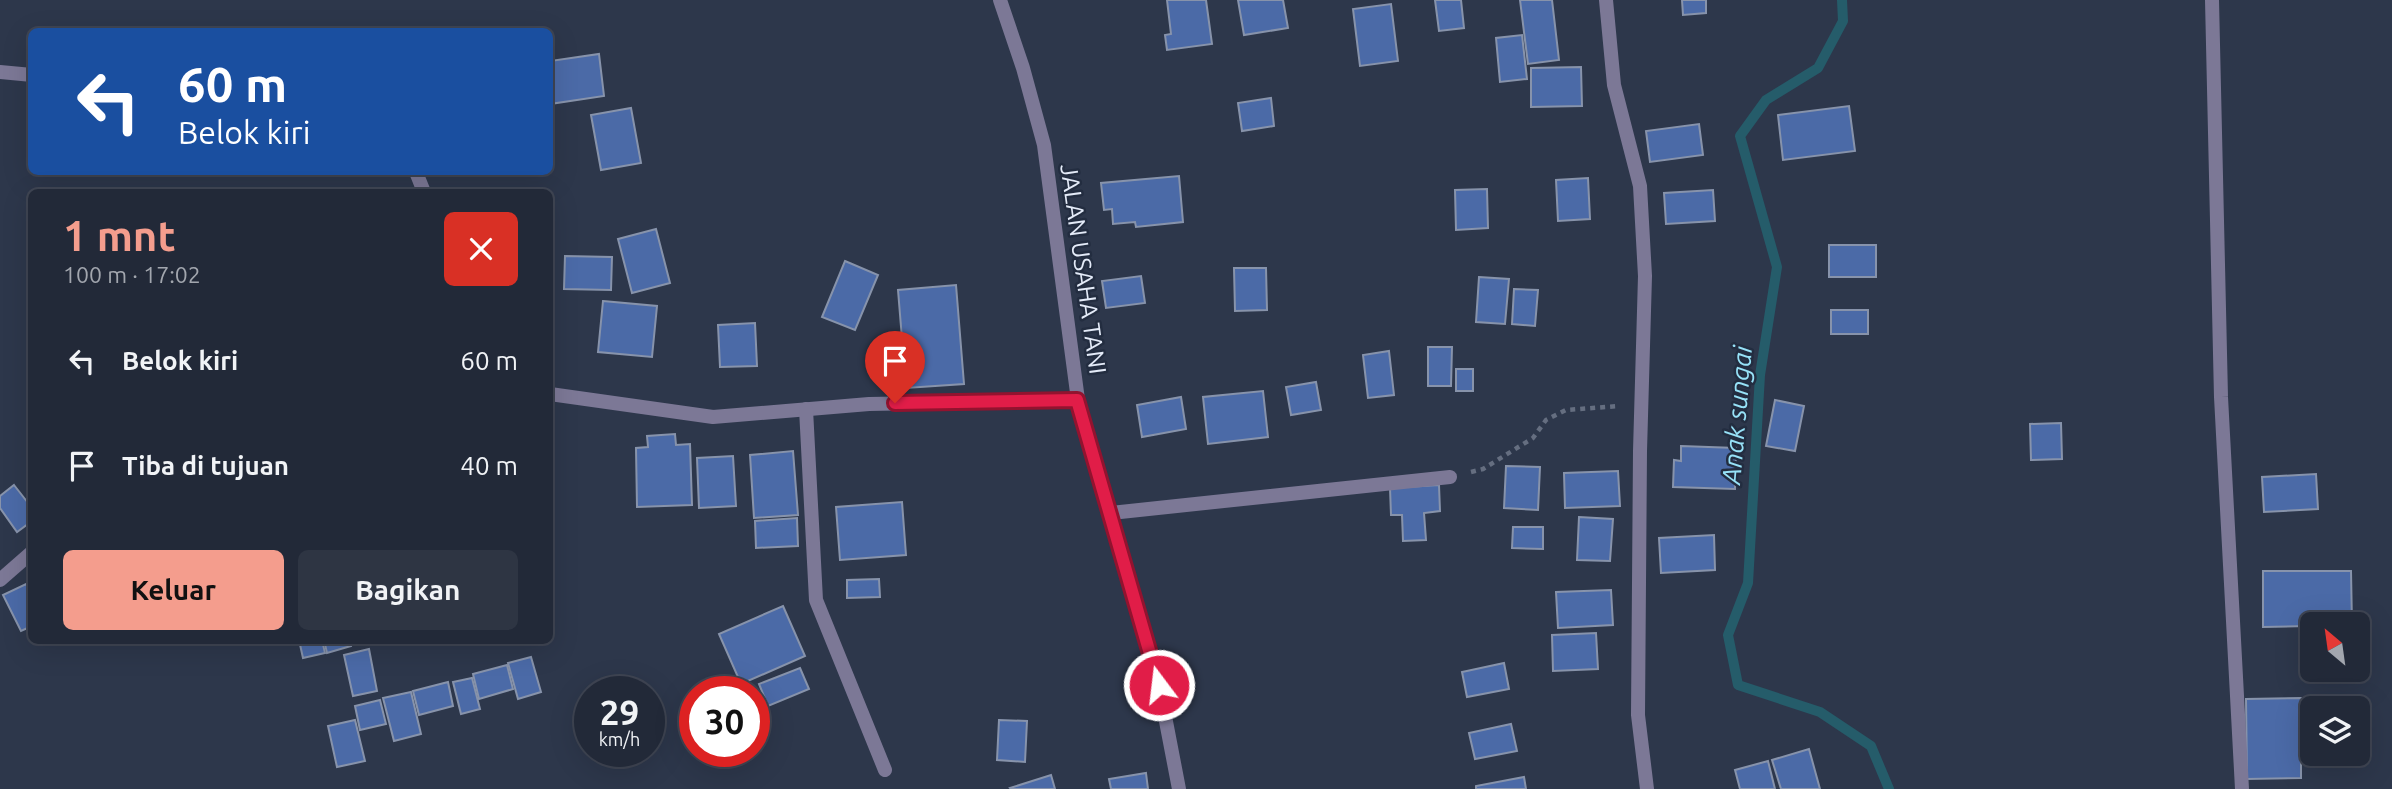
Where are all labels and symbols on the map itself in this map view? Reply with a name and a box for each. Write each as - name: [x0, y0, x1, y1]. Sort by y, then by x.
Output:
- street label: JALAN USAHA TANI: [1055, 162, 1112, 376]
- pin: [865, 331, 925, 403]
- water label: Anak sungai: [1716, 343, 1757, 487]
- north arrow: [2300, 612, 2370, 682]
- position arrow: [1122, 648, 1196, 722]
- speed limit sign: 30: [679, 676, 770, 767]

